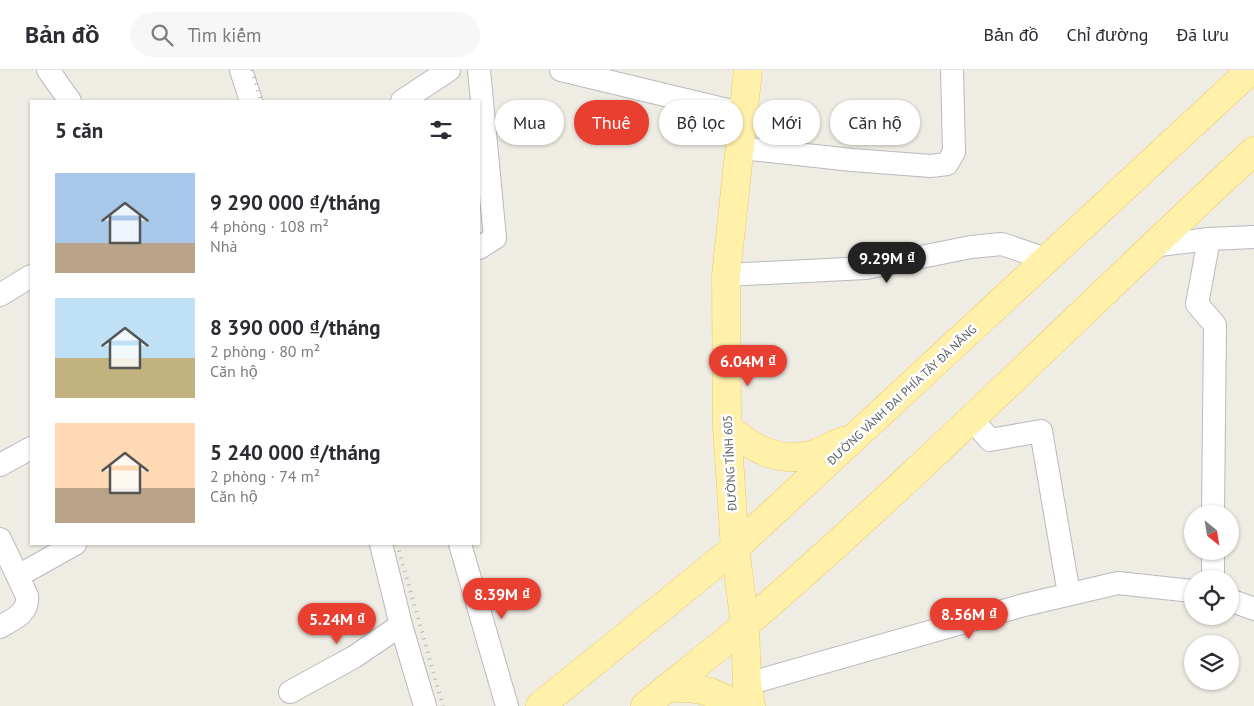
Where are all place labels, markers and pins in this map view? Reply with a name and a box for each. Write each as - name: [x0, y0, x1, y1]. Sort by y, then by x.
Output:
- pin: 9.29M ₫: [841, 242, 933, 284]
- pin: 6.04M ₫: [702, 344, 794, 387]
- pin: 8.39M ₫: [456, 578, 548, 620]
- pin: 8.56M ₫: [923, 598, 1015, 640]
- pin: 5.24M ₫: [291, 602, 383, 645]

